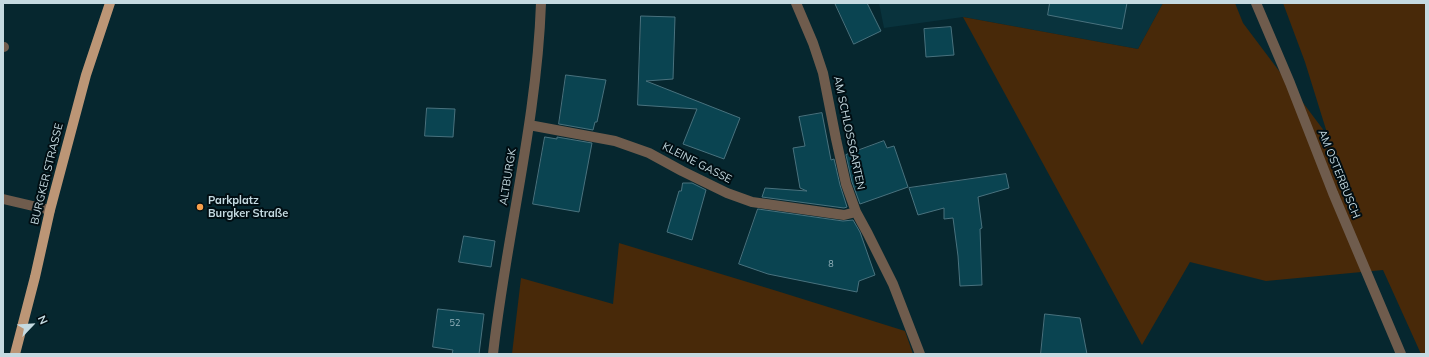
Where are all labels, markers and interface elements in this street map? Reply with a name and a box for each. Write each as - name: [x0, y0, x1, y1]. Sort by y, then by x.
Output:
- street label: AM SCHLOSSGARTEN: [831, 75, 867, 191]
- street label: BURGKER STRASSE: [28, 122, 66, 226]
- street label: AM OSTERBUSCH: [1315, 128, 1363, 220]
- street label: KLEINE GASSE: [660, 140, 734, 186]
- street label: ALTBURGK: [497, 148, 519, 206]
- place label: Parkplatz Burgker Straße: [208, 194, 288, 220]
- marker: Parkplatz Burgker Straße: [195, 202, 205, 212]
- house number: 8: [828, 259, 834, 269]
- north arrow: [12, 305, 52, 345]
- text: N: [35, 313, 51, 327]
- house number: 52: [450, 318, 460, 328]

